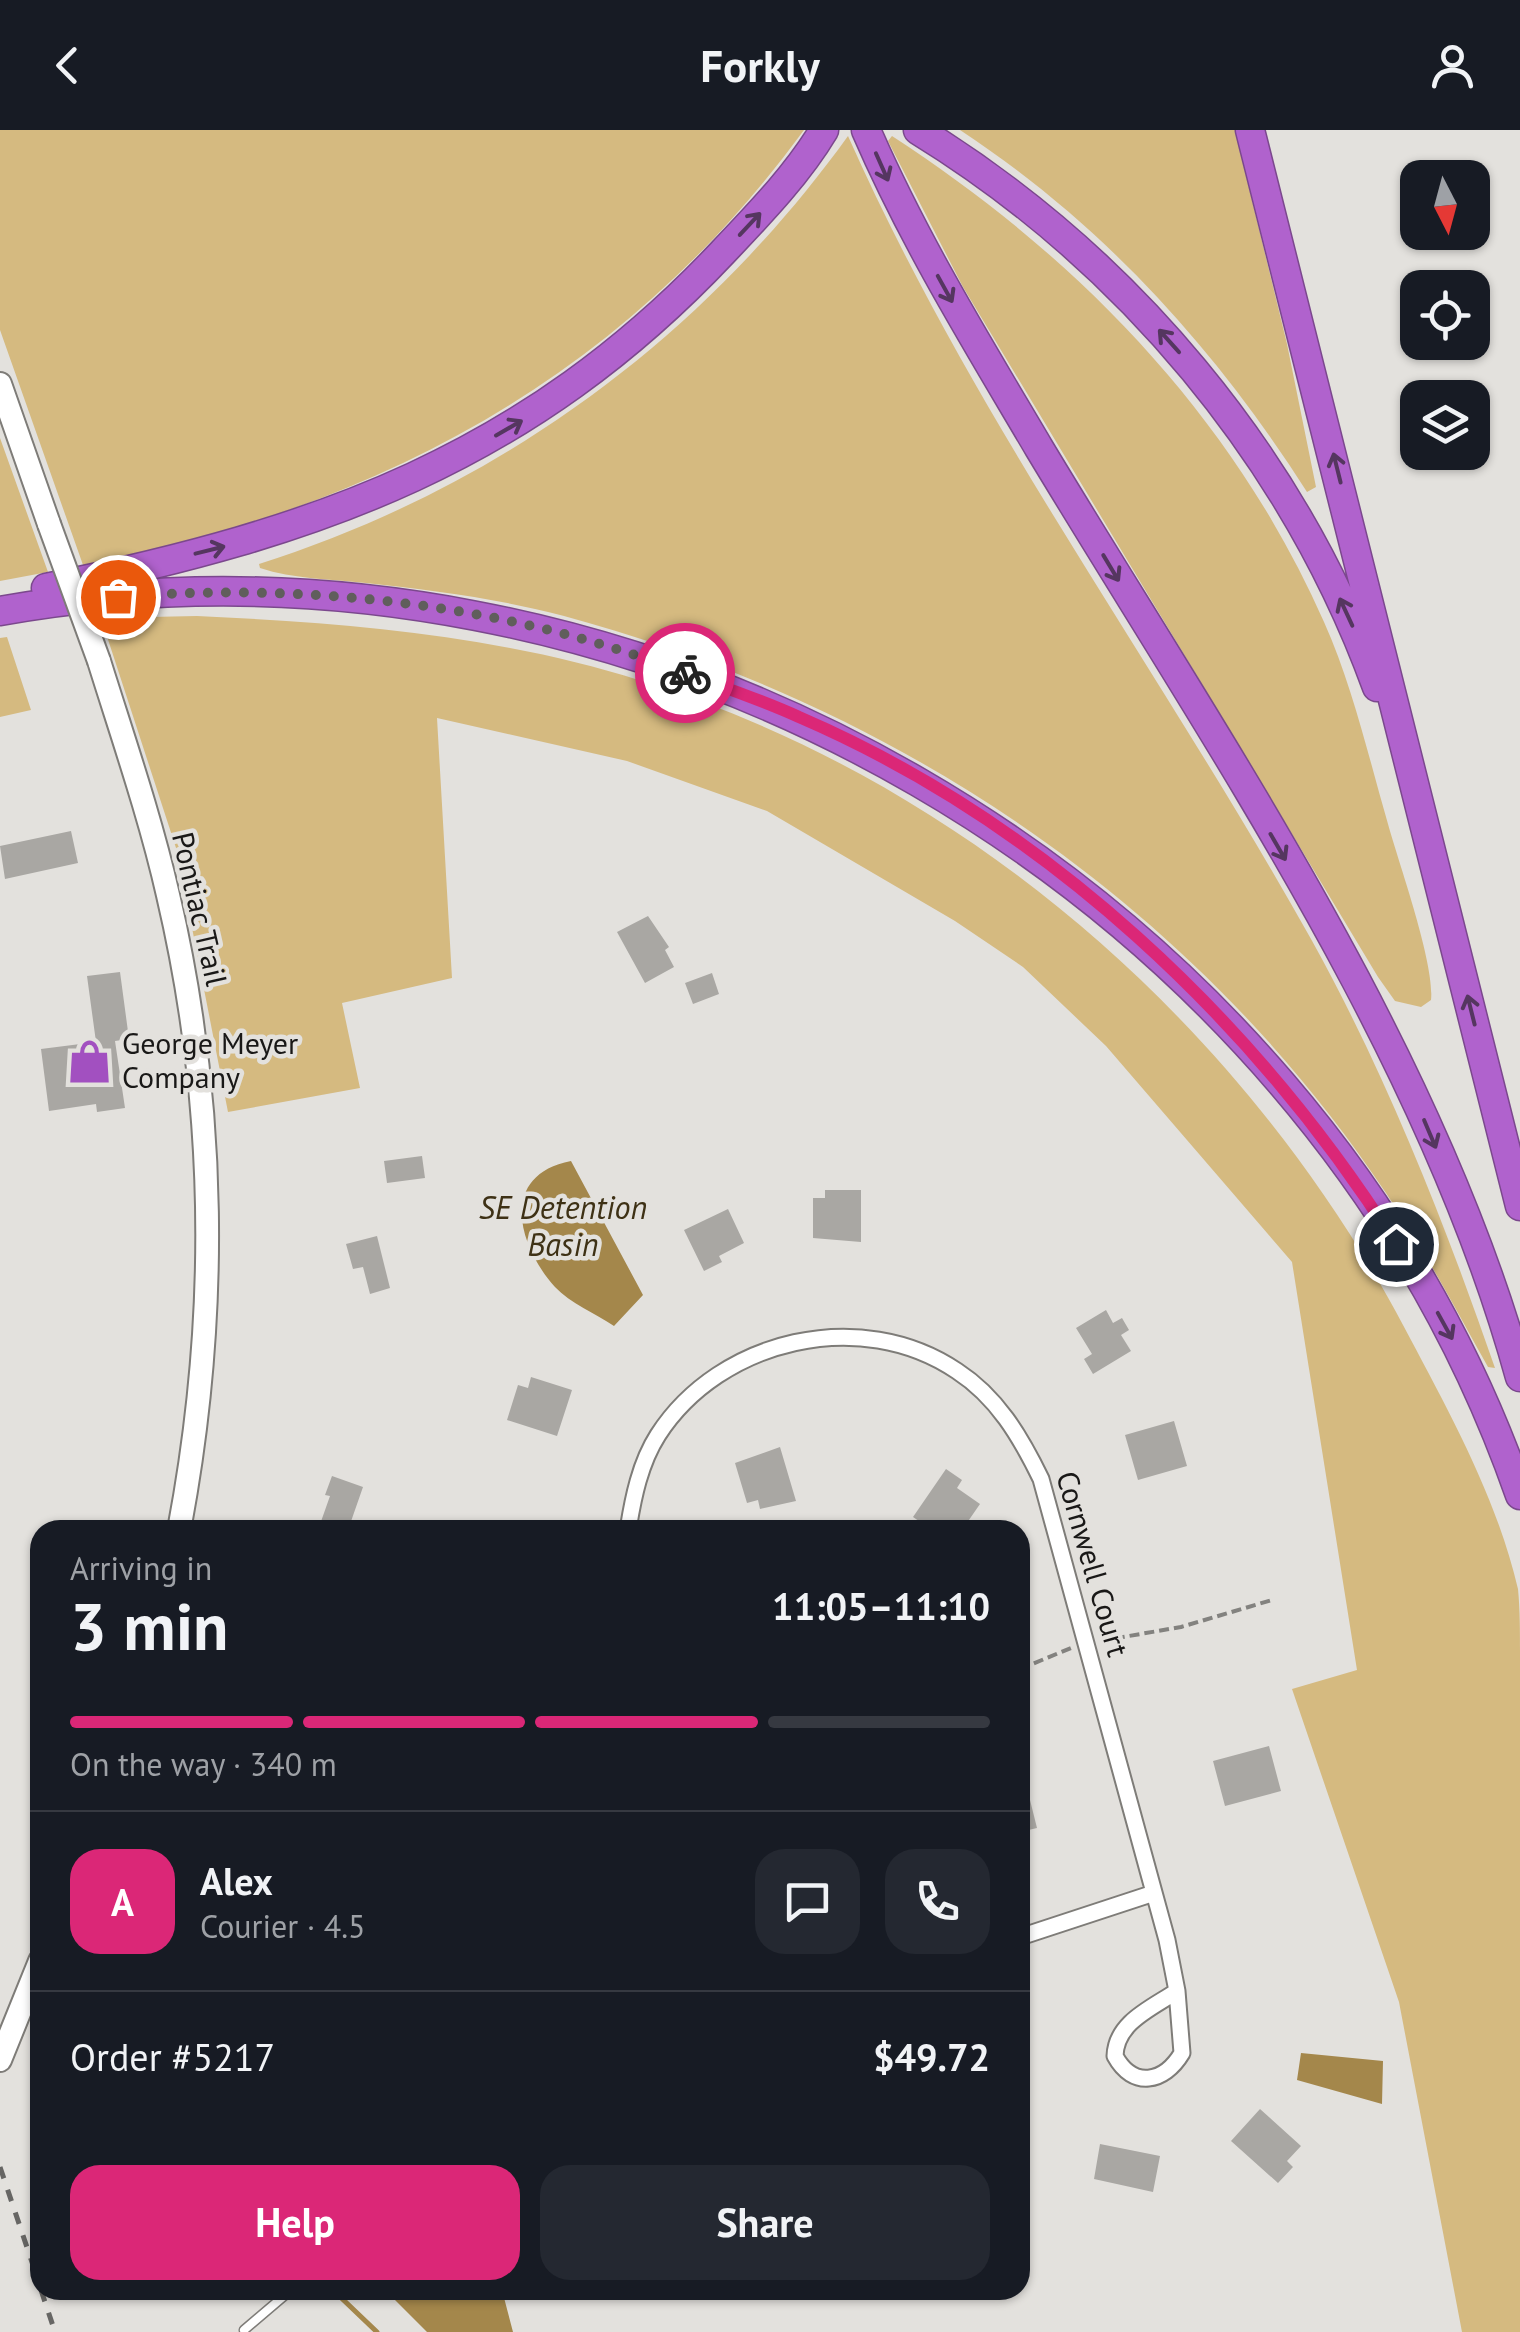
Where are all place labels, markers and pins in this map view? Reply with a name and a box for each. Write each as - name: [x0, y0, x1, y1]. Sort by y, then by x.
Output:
- pin: [76, 555, 161, 640]
- place label: George Meyer Company: [122, 1023, 298, 1096]
- shop icon: George Meyer Company: [65, 1037, 113, 1085]
- pin: [1354, 1202, 1439, 1287]

